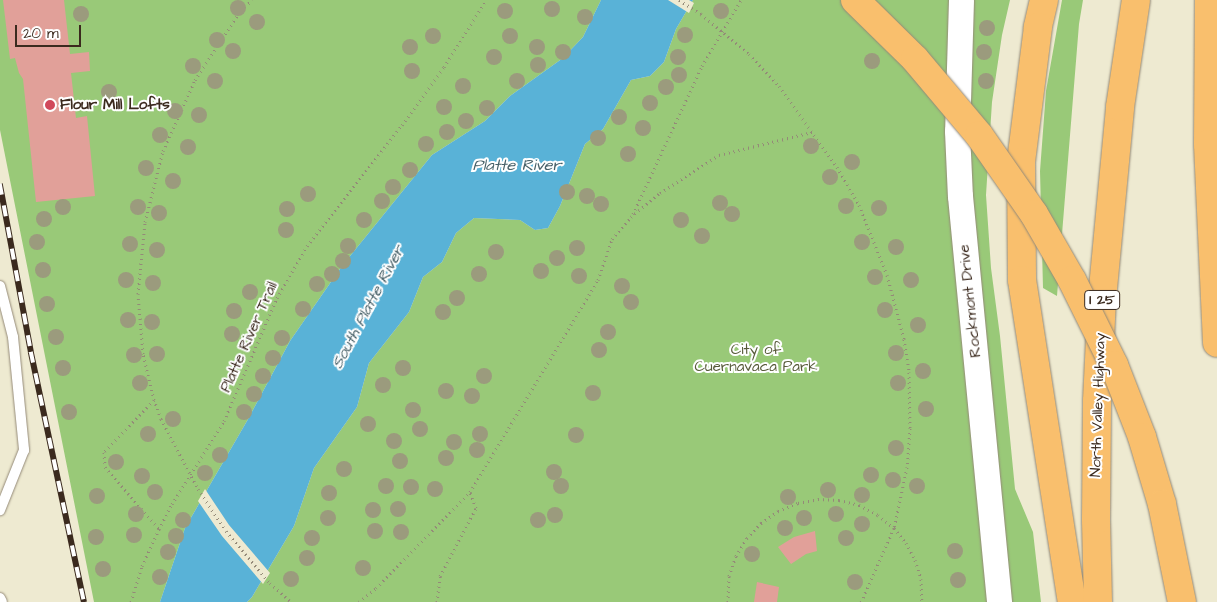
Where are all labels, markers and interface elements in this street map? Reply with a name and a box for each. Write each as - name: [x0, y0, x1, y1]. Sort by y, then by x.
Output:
- scale bar: [18, 15, 84, 47]
- text: 20 m: [23, 23, 59, 44]
- place label: Flour Mill Lofts: [60, 96, 170, 114]
- marker: Flour Mill Lofts: [44, 99, 56, 111]
- water label: Platte River: [473, 155, 561, 175]
- water label: South Platte River: [327, 242, 409, 372]
- street label: Rockmont Drive: [955, 244, 985, 358]
- street label: Platte River Trail: [217, 279, 281, 395]
- road number: I 25: [1083, 288, 1121, 312]
- street label: North Valley Highway: [1086, 333, 1110, 477]
- park label: City of Cuernavaca Park: [695, 340, 817, 375]

